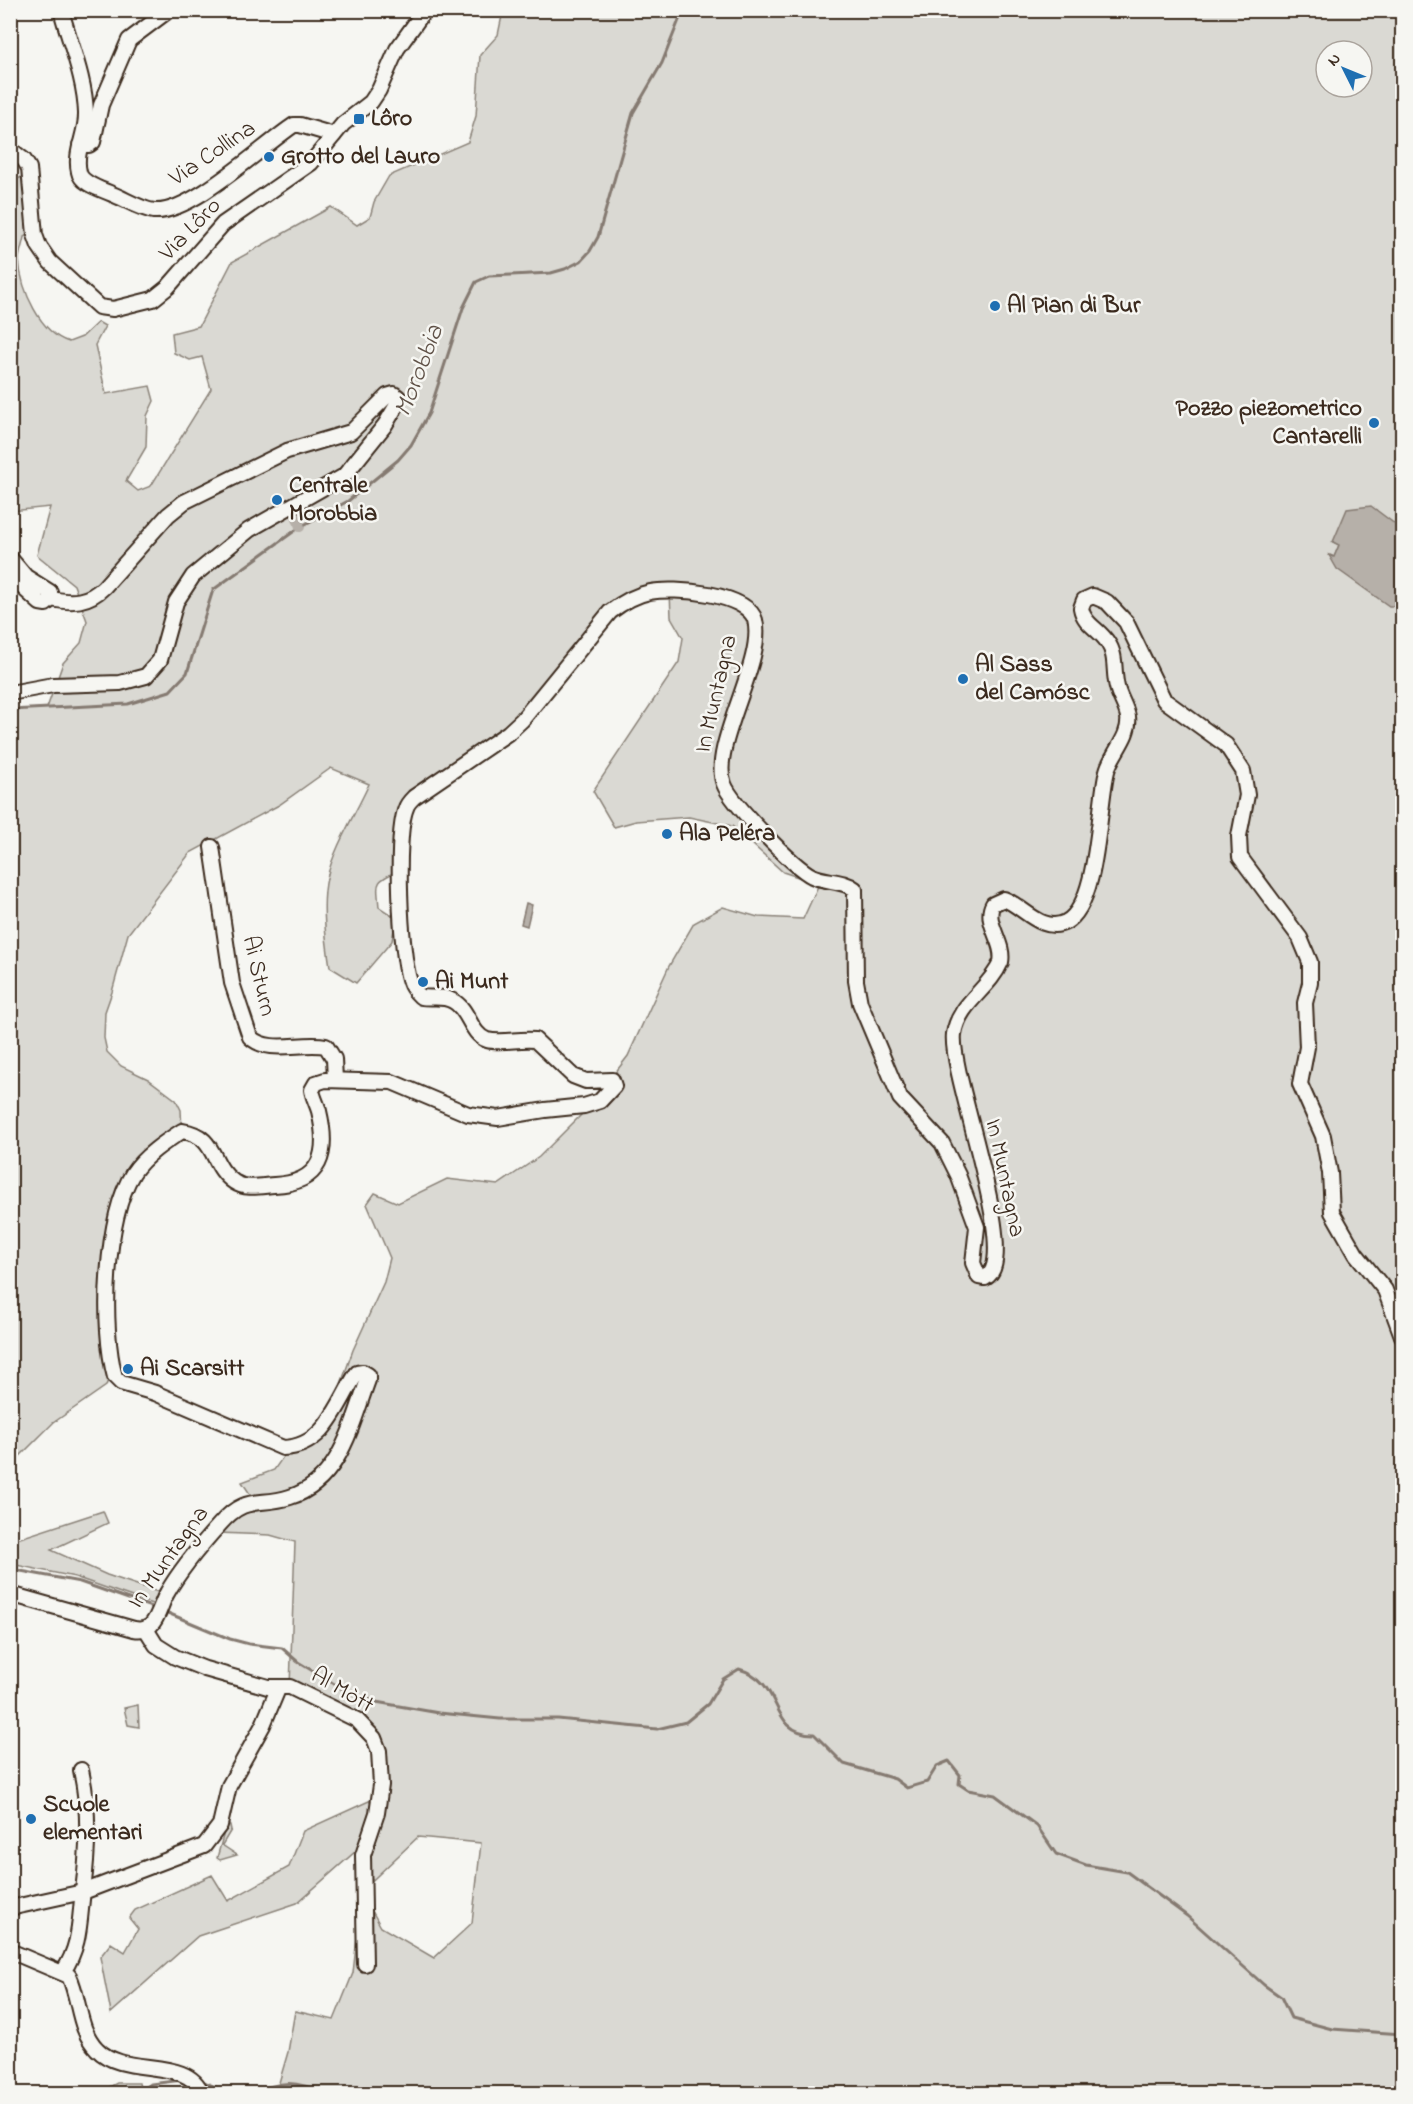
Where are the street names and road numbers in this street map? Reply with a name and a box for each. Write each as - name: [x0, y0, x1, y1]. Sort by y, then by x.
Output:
- street label: Via Collina: [162, 112, 263, 196]
- street label: Via Lôro: [151, 190, 230, 271]
- street label: In Muntagna: [686, 632, 748, 756]
- street label: Ai Sturn: [232, 932, 284, 1020]
- street label: In Muntagna: [974, 1116, 1034, 1240]
- street label: In Muntagna: [120, 1499, 218, 1617]
- street label: Al Mòtt: [304, 1659, 380, 1723]

